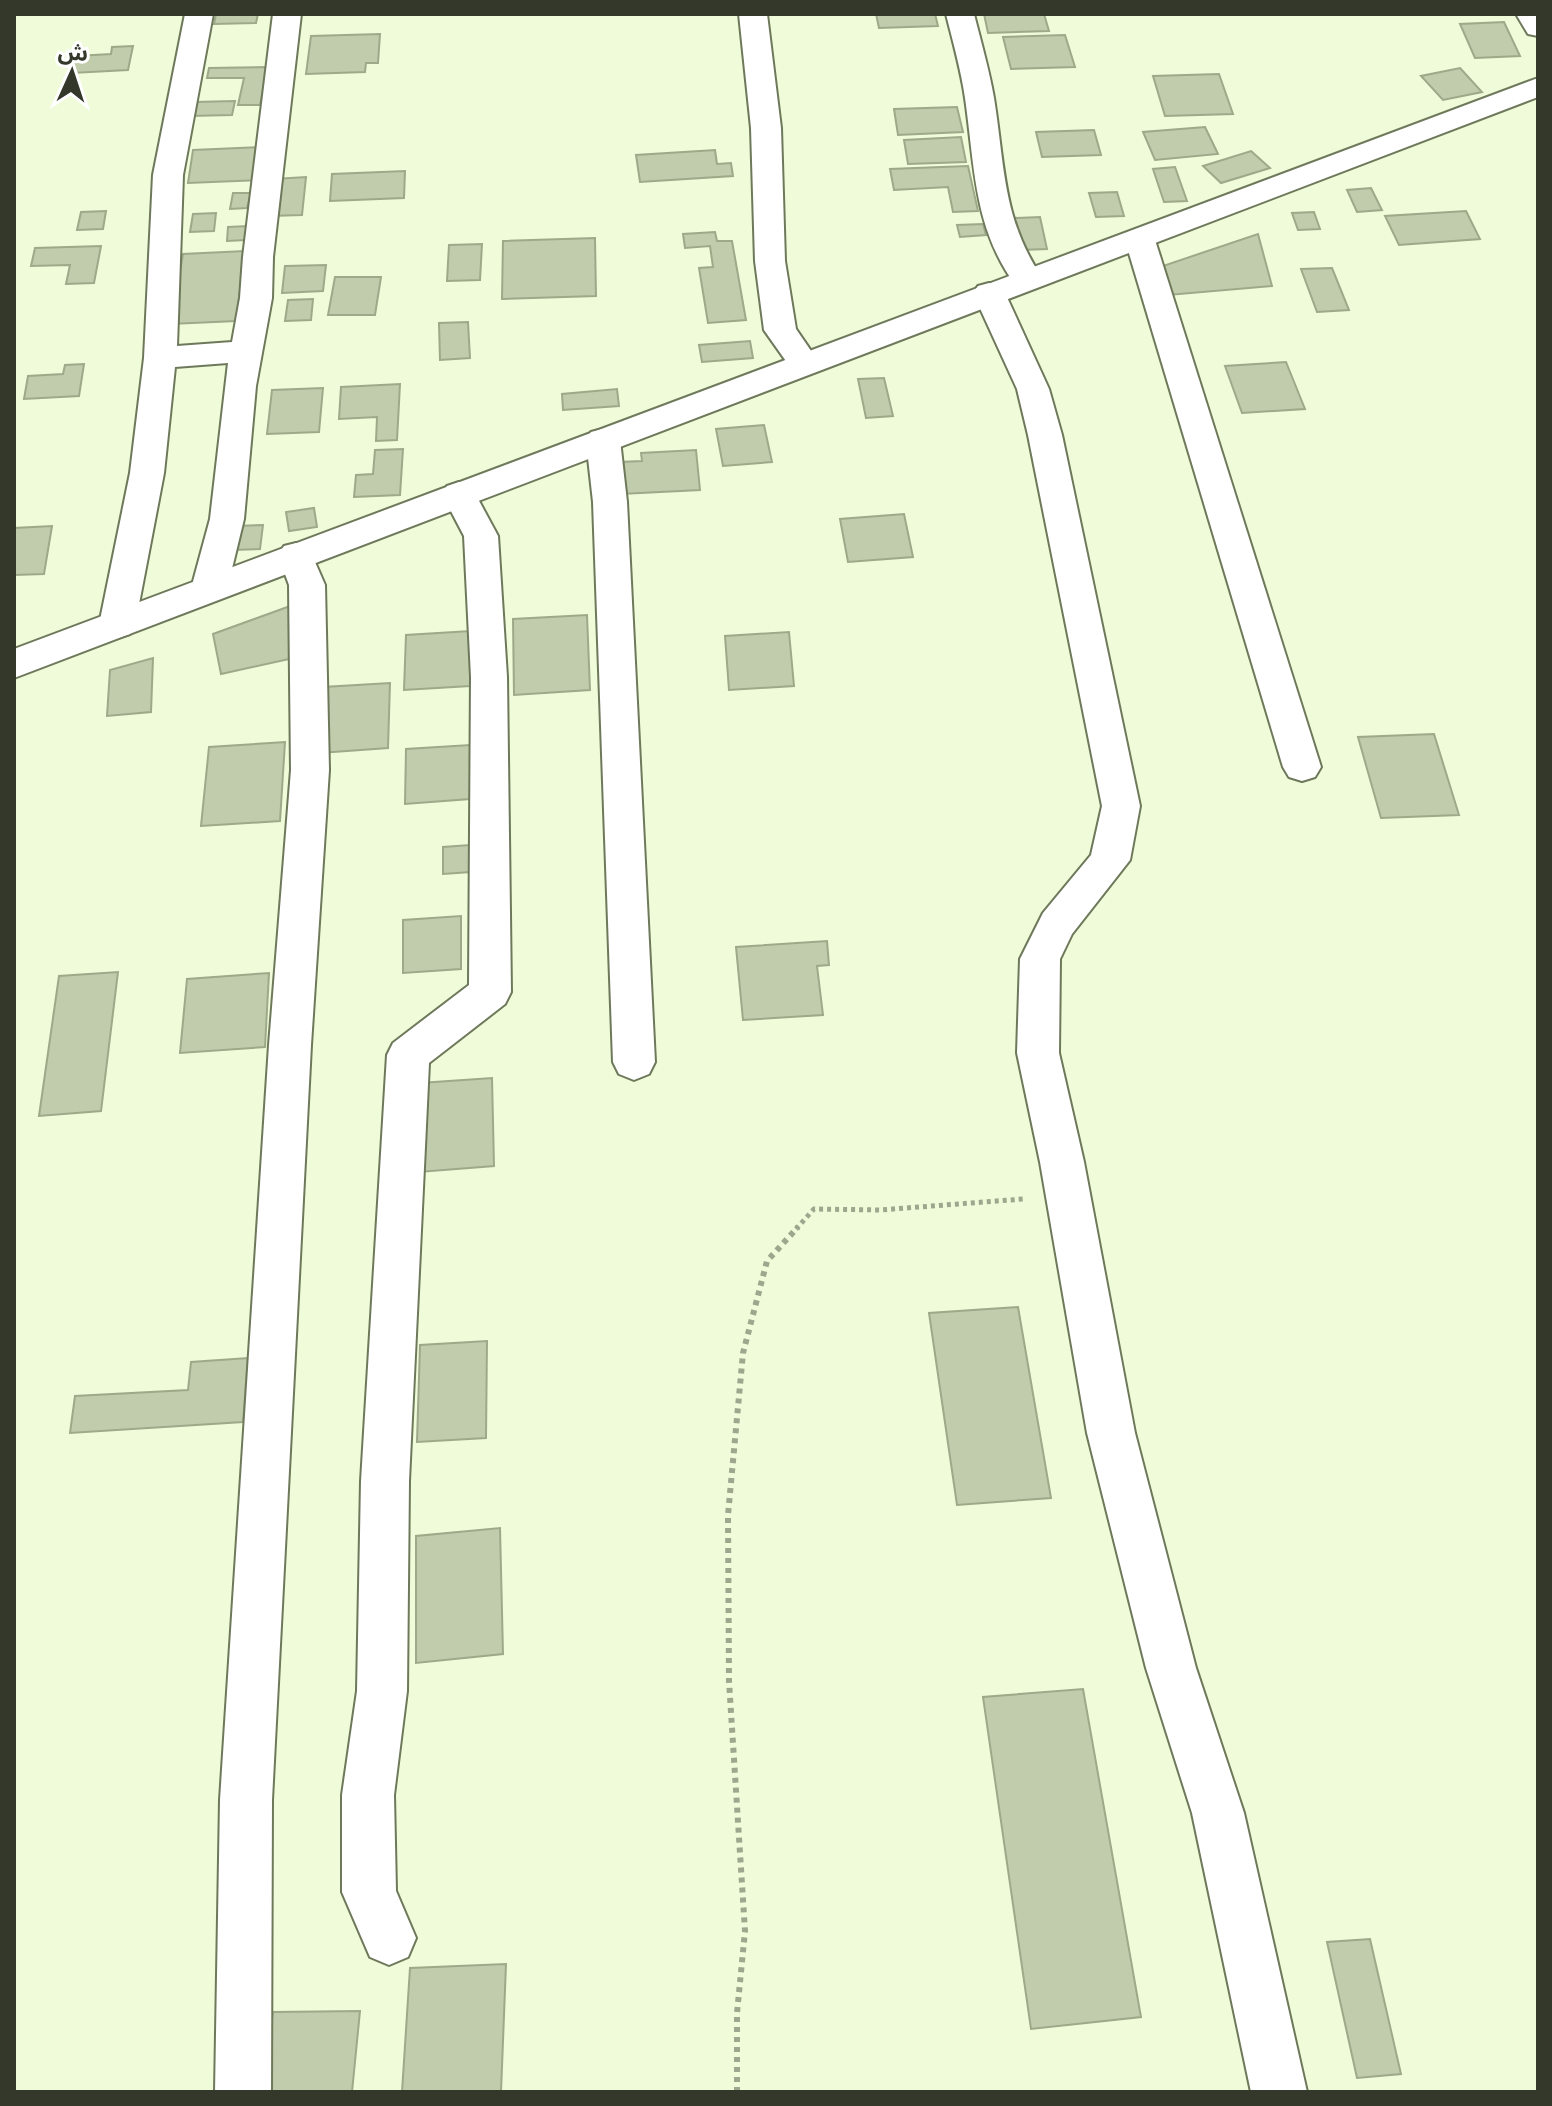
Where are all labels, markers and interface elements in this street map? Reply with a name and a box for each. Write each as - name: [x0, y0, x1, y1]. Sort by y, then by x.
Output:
- north arrow: [32, 32, 112, 112]
- text: ش: [57, 37, 89, 66]

